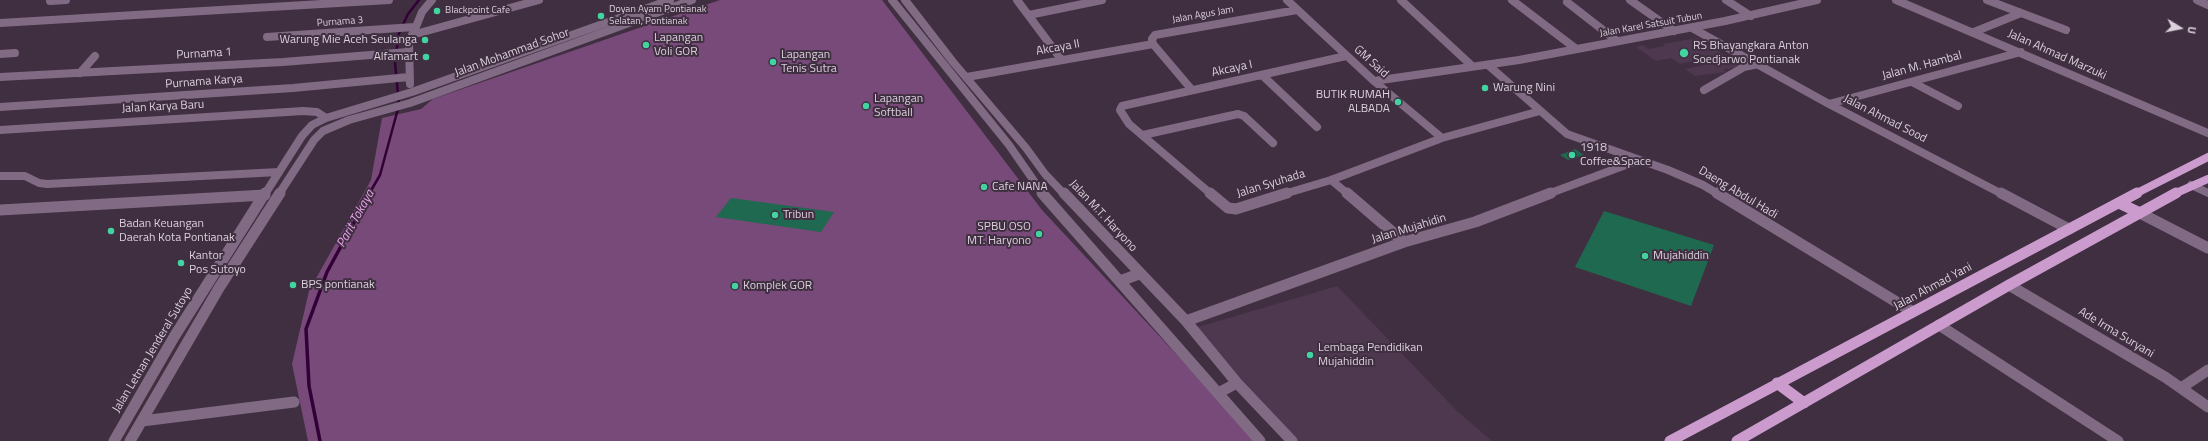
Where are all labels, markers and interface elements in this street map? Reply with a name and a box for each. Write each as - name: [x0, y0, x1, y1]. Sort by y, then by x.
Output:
- place label: Doyan Ayam Pontianak Selatan, Pontianak: [609, 4, 706, 28]
- street label: Jalan Agus Jam: [1171, 4, 1235, 26]
- place label: Blackpoint Cafe: [445, 5, 510, 17]
- marker: Blackpoint Cafe: [432, 6, 442, 16]
- north arrow: [2160, 8, 2200, 48]
- street label: Jalan Karel Satsuit Tubun: [1599, 10, 1703, 40]
- marker: Doyan Ayam Pontianak Selatan, Pontianak: [596, 11, 606, 21]
- street label: Purnama 3: [317, 14, 363, 30]
- text: U: [2183, 25, 2200, 35]
- street label: Jalan Mohammad Sohor: [453, 26, 571, 80]
- street label: Jalan Ahmad Marzuki: [2005, 27, 2109, 83]
- place label: Lapangan Voli GOR: [654, 31, 703, 59]
- place label: Warung Mie Aceh Seulanga: [280, 33, 417, 47]
- marker: Warung Mie Aceh Seulanga: [420, 35, 430, 45]
- street label: Akcaya II: [1035, 37, 1081, 59]
- place label: RS Bhayangkara Anton Soedjarwo Pontianak: [1693, 39, 1809, 67]
- marker: Lapangan Voli GOR: [641, 40, 651, 50]
- street label: GM Said: [1351, 43, 1391, 81]
- street label: Purnama 1: [176, 45, 232, 63]
- marker: RS Bhayangkara Anton Soedjarwo Pontianak: [1678, 47, 1690, 59]
- place label: Lapangan Tenis Sutra: [781, 48, 837, 76]
- street label: Jalan M. Hambal: [1881, 48, 1963, 84]
- place label: Alfamart: [374, 50, 418, 64]
- marker: Alfamart: [421, 52, 431, 62]
- marker: Lapangan Tenis Sutra: [768, 57, 778, 67]
- street label: Akcaya I: [1210, 58, 1254, 80]
- street label: Purnama Karya: [165, 72, 243, 92]
- place label: Warung Nini: [1493, 81, 1555, 95]
- marker: Warung Nini: [1480, 83, 1490, 93]
- place label: BUTIK RUMAH ALBADA: [1316, 88, 1390, 116]
- place label: Lapangan Softball: [874, 92, 923, 120]
- street label: Jalan Ahmad Sood: [1841, 92, 1929, 146]
- marker: BUTIK RUMAH ALBADA: [1393, 97, 1403, 107]
- street label: Jalan Karya Baru: [121, 98, 205, 116]
- marker: Lapangan Softball: [861, 101, 871, 111]
- place label: 1918 Coffee&Space: [1580, 141, 1651, 169]
- marker: 1918 Coffee&Space: [1567, 150, 1577, 160]
- street label: Daeng Abdul Hadi: [1696, 164, 1780, 222]
- street label: Jalan Syuhada: [1235, 167, 1307, 201]
- street label: Jalan M.T. Haryono: [1066, 177, 1140, 255]
- place label: Cafe NANA: [992, 180, 1048, 194]
- marker: Cafe NANA: [979, 182, 989, 192]
- water label: Parit Tokaya: [334, 188, 378, 250]
- place label: Tribun: [783, 208, 814, 222]
- marker: Tribun: [770, 210, 780, 220]
- street label: Jalan Mujahidin: [1370, 211, 1448, 247]
- place label: Badan Keuangan Daerah Kota Pontianak: [119, 217, 235, 245]
- place label: SPBU OSO MT. Haryono: [967, 220, 1031, 248]
- marker: Badan Keuangan Daerah Kota Pontianak: [106, 226, 116, 236]
- marker: SPBU OSO MT. Haryono: [1034, 229, 1044, 239]
- place label: Kantor Pos Sutoyo: [189, 249, 246, 277]
- place label: Mujahiddin: [1653, 249, 1709, 263]
- marker: Mujahiddin: [1640, 251, 1650, 261]
- marker: Kantor Pos Sutoyo: [176, 258, 186, 268]
- street label: Jalan Ahmad Yani: [1891, 260, 1975, 314]
- place label: BPS pontianak: [301, 278, 375, 292]
- place label: Komplek GOR: [743, 279, 812, 293]
- marker: BPS pontianak: [288, 280, 298, 290]
- marker: Komplek GOR: [730, 281, 740, 291]
- street label: Jalan Letnan Jenderal Sutoyo: [110, 285, 196, 415]
- street label: Ade Irma Suryani: [2076, 305, 2156, 361]
- place label: Lembaga Pendidikan Mujahiddin: [1318, 341, 1423, 369]
- marker: Lembaga Pendidikan Mujahiddin: [1305, 350, 1315, 360]

